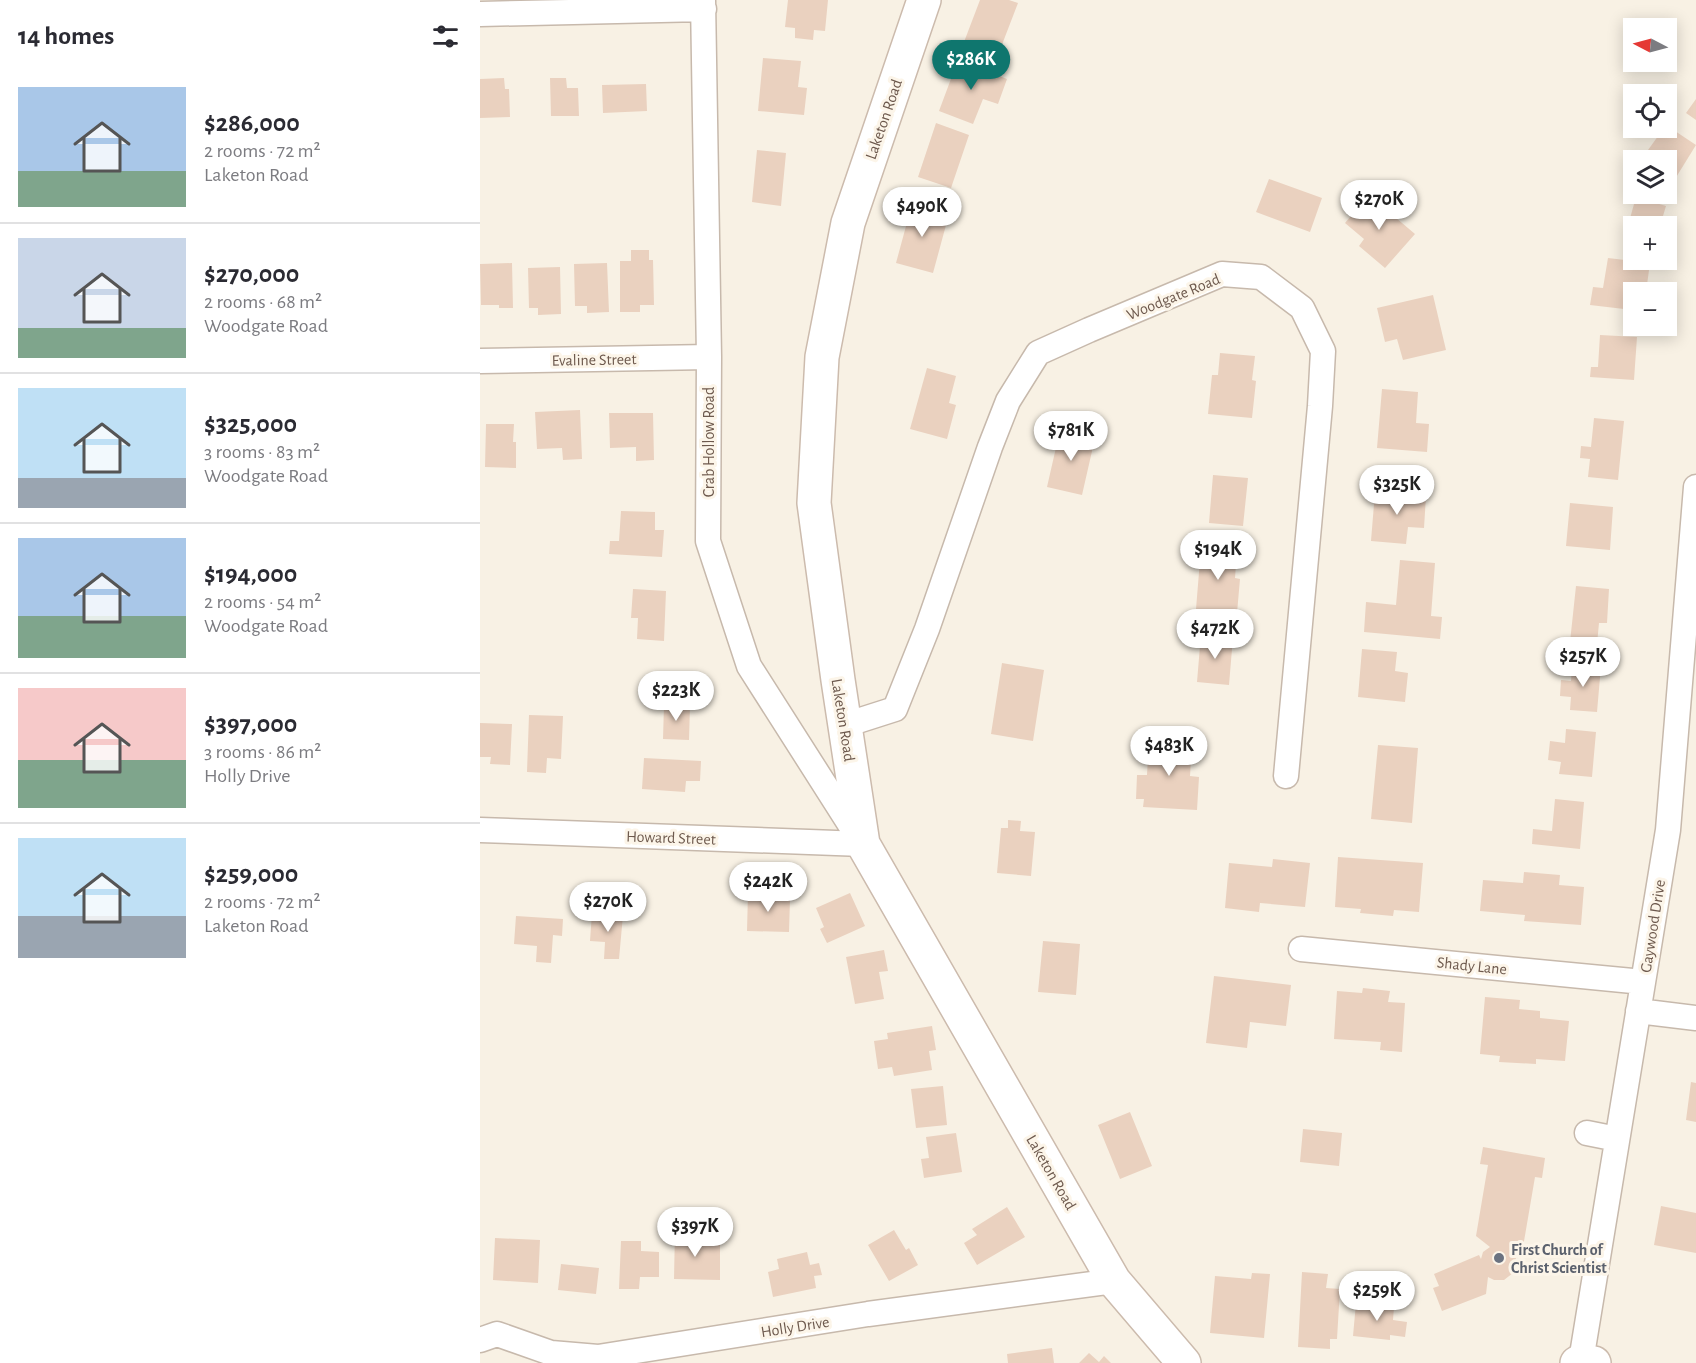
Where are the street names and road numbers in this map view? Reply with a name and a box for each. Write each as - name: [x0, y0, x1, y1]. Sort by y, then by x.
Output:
- street label: Laketon Road: [863, 77, 905, 162]
- street label: Woodgate Road: [1124, 271, 1222, 323]
- street label: Evaline Street: [551, 351, 637, 369]
- street label: Crab Hollow Road: [701, 387, 717, 497]
- street label: Laketon Road: [829, 678, 857, 763]
- street label: Howard Street: [626, 828, 716, 848]
- street label: Gaywood Drive: [1638, 879, 1669, 974]
- street label: Shady Lane: [1436, 954, 1508, 979]
- street label: Laketon Road: [1023, 1132, 1079, 1213]
- street label: Holly Drive: [760, 1314, 831, 1341]

